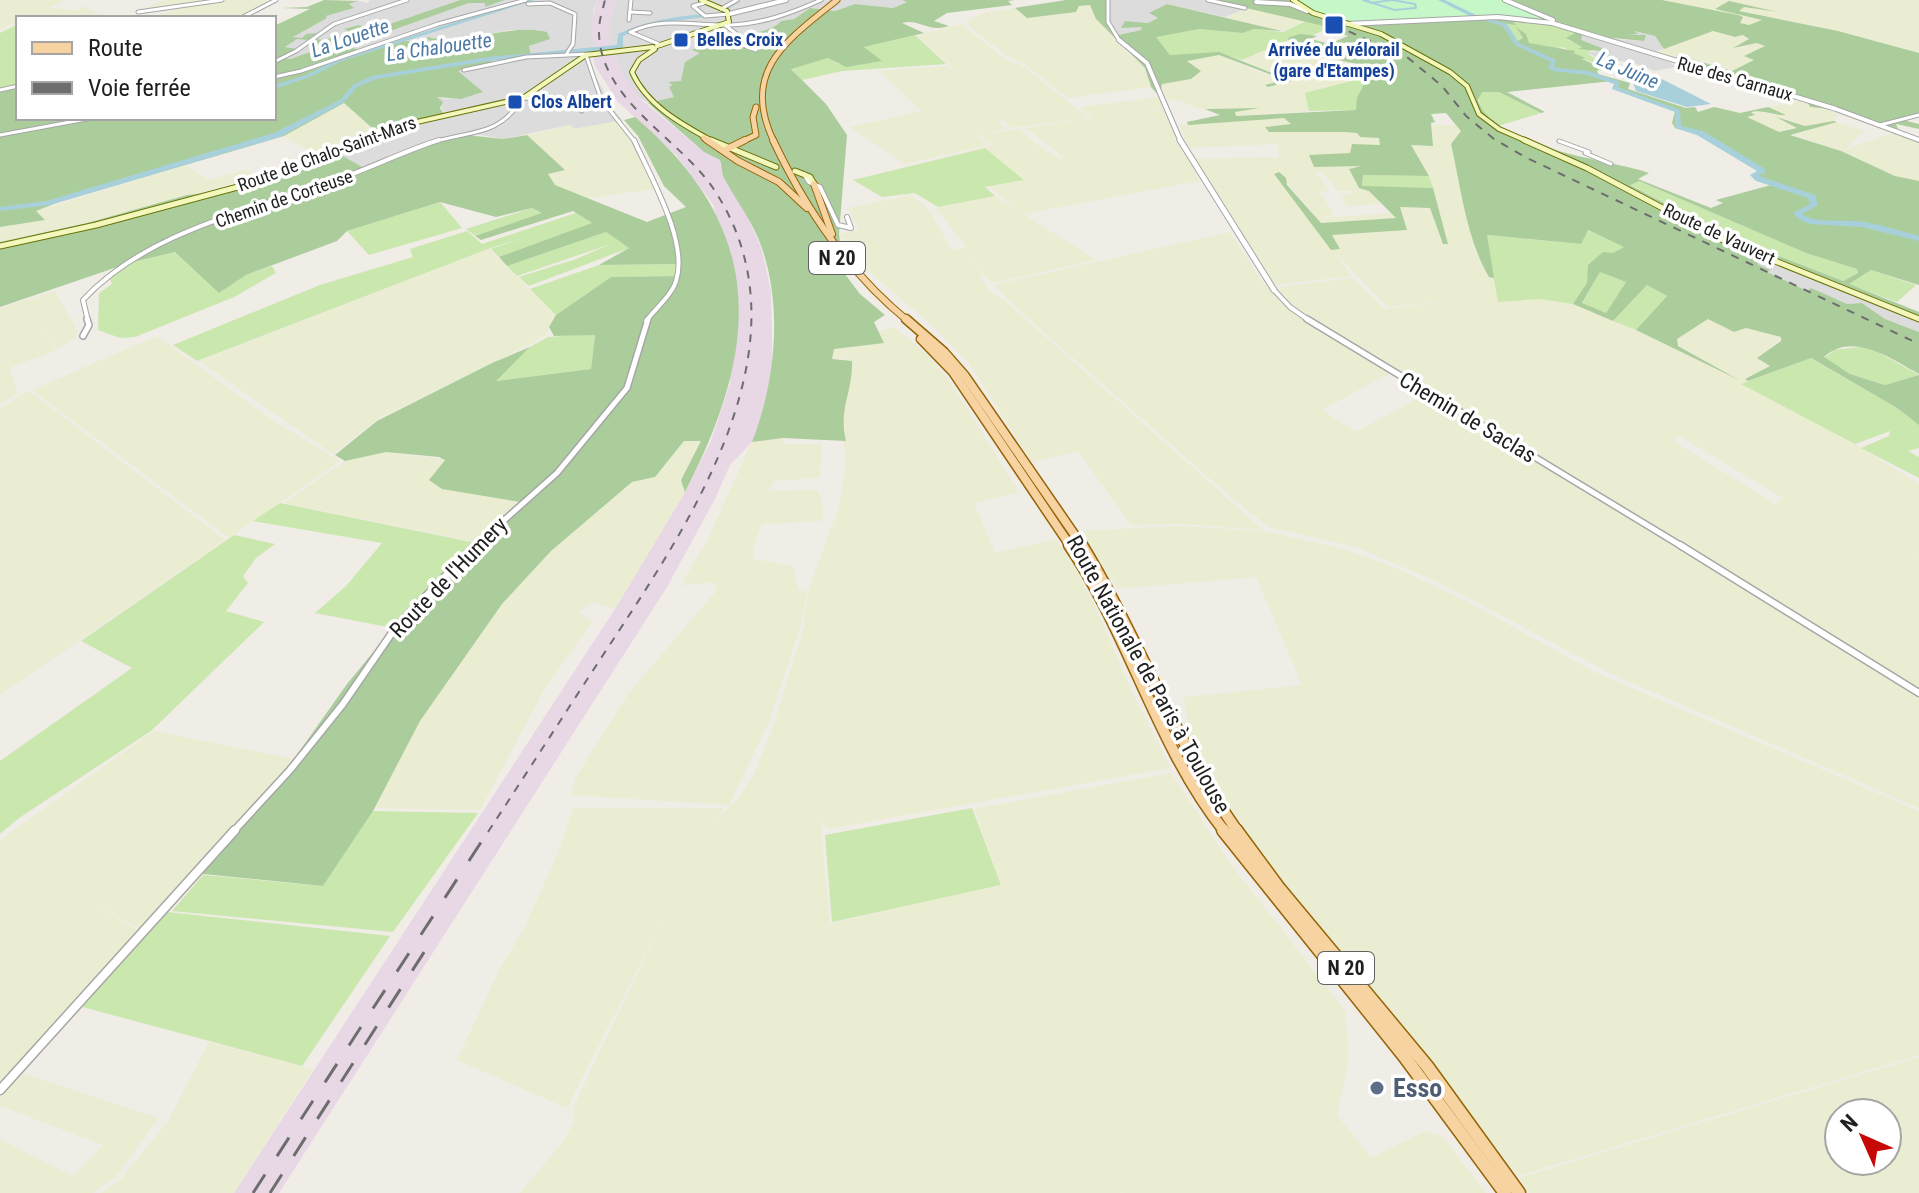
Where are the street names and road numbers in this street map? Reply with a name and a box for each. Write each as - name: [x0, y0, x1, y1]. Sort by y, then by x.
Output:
- street label: Rue des Carnaux: [1675, 52, 1795, 105]
- street label: Route de Chalo-Saint-Mars: [235, 111, 419, 196]
- street label: Chemin de Corteuse: [213, 165, 355, 232]
- street label: Route de Vauvert: [1660, 198, 1778, 269]
- road number: N 20: [809, 242, 865, 274]
- street label: Chemin de Saclas: [1395, 367, 1540, 468]
- street label: Route de l'Humery: [385, 512, 512, 643]
- street label: Route Nationale de Paris à Toulouse: [1062, 531, 1236, 817]
- road number: N 20: [1318, 952, 1374, 984]

